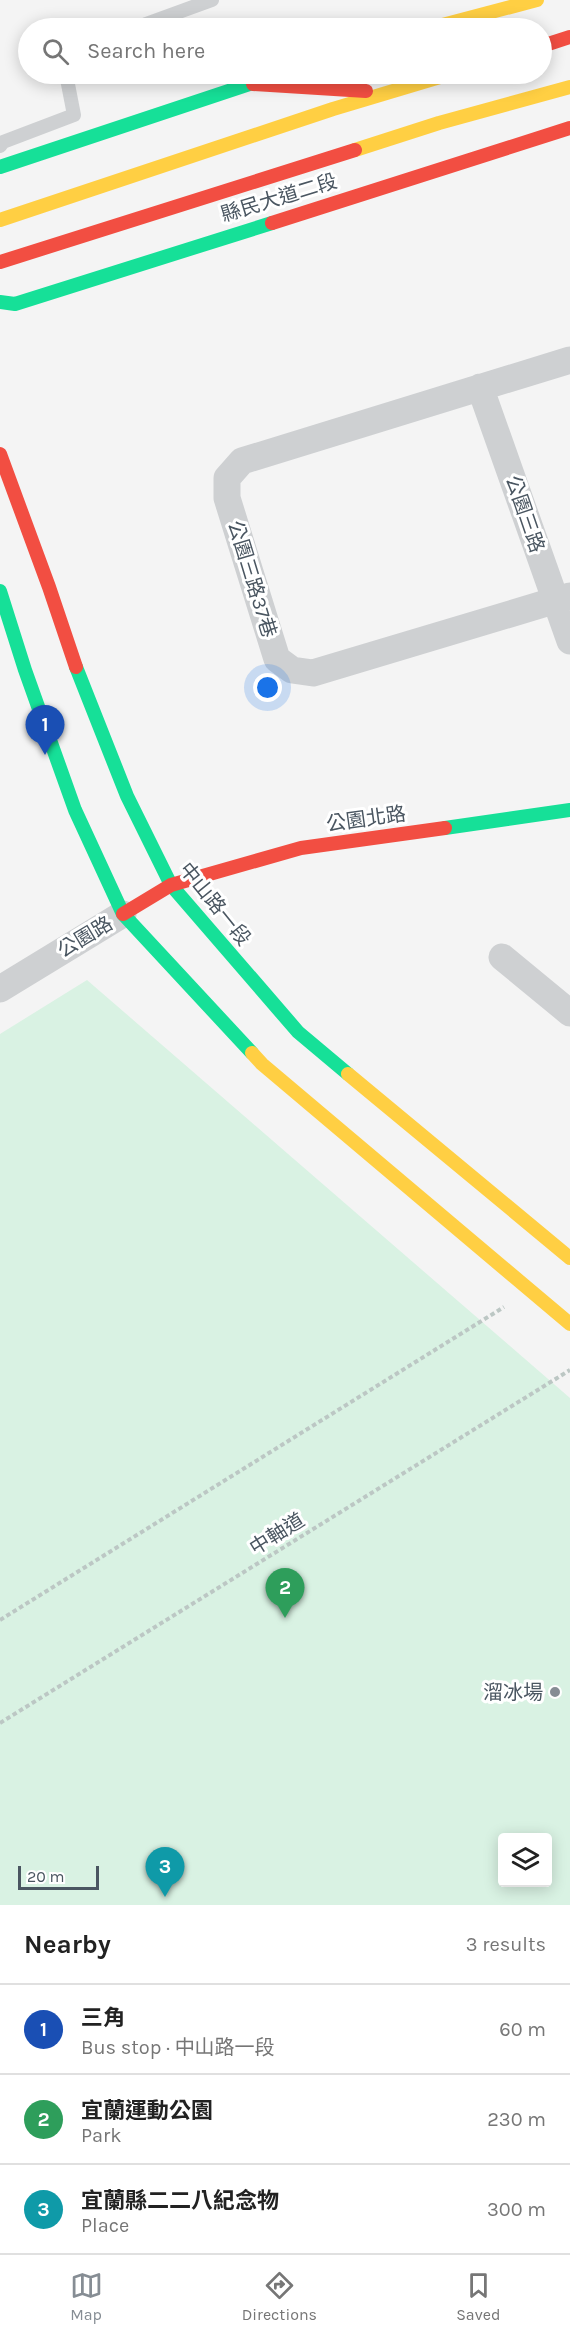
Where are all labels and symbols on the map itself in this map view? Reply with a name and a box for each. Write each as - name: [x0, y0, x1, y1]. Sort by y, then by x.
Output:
- street label: 縣民大道二段: [218, 169, 340, 227]
- street label: 公園三路: [501, 472, 549, 556]
- street label: 公園三路37巷: [223, 518, 281, 640]
- your location: [253, 673, 282, 702]
- pin: 1: [26, 706, 64, 755]
- street label: 公園北路: [325, 802, 407, 836]
- street label: 中山路一段: [175, 858, 255, 950]
- street label: 公園路: [53, 912, 117, 962]
- street label: 中軸道: [245, 1508, 309, 1560]
- pin: 2: [266, 1568, 304, 1618]
- place label: 溜冰場: [483, 1681, 543, 1704]
- marker: 溜冰場: [548, 1685, 562, 1699]
- pin: 3: [146, 1848, 184, 1897]
- scale bar: [18, 1863, 99, 1890]

